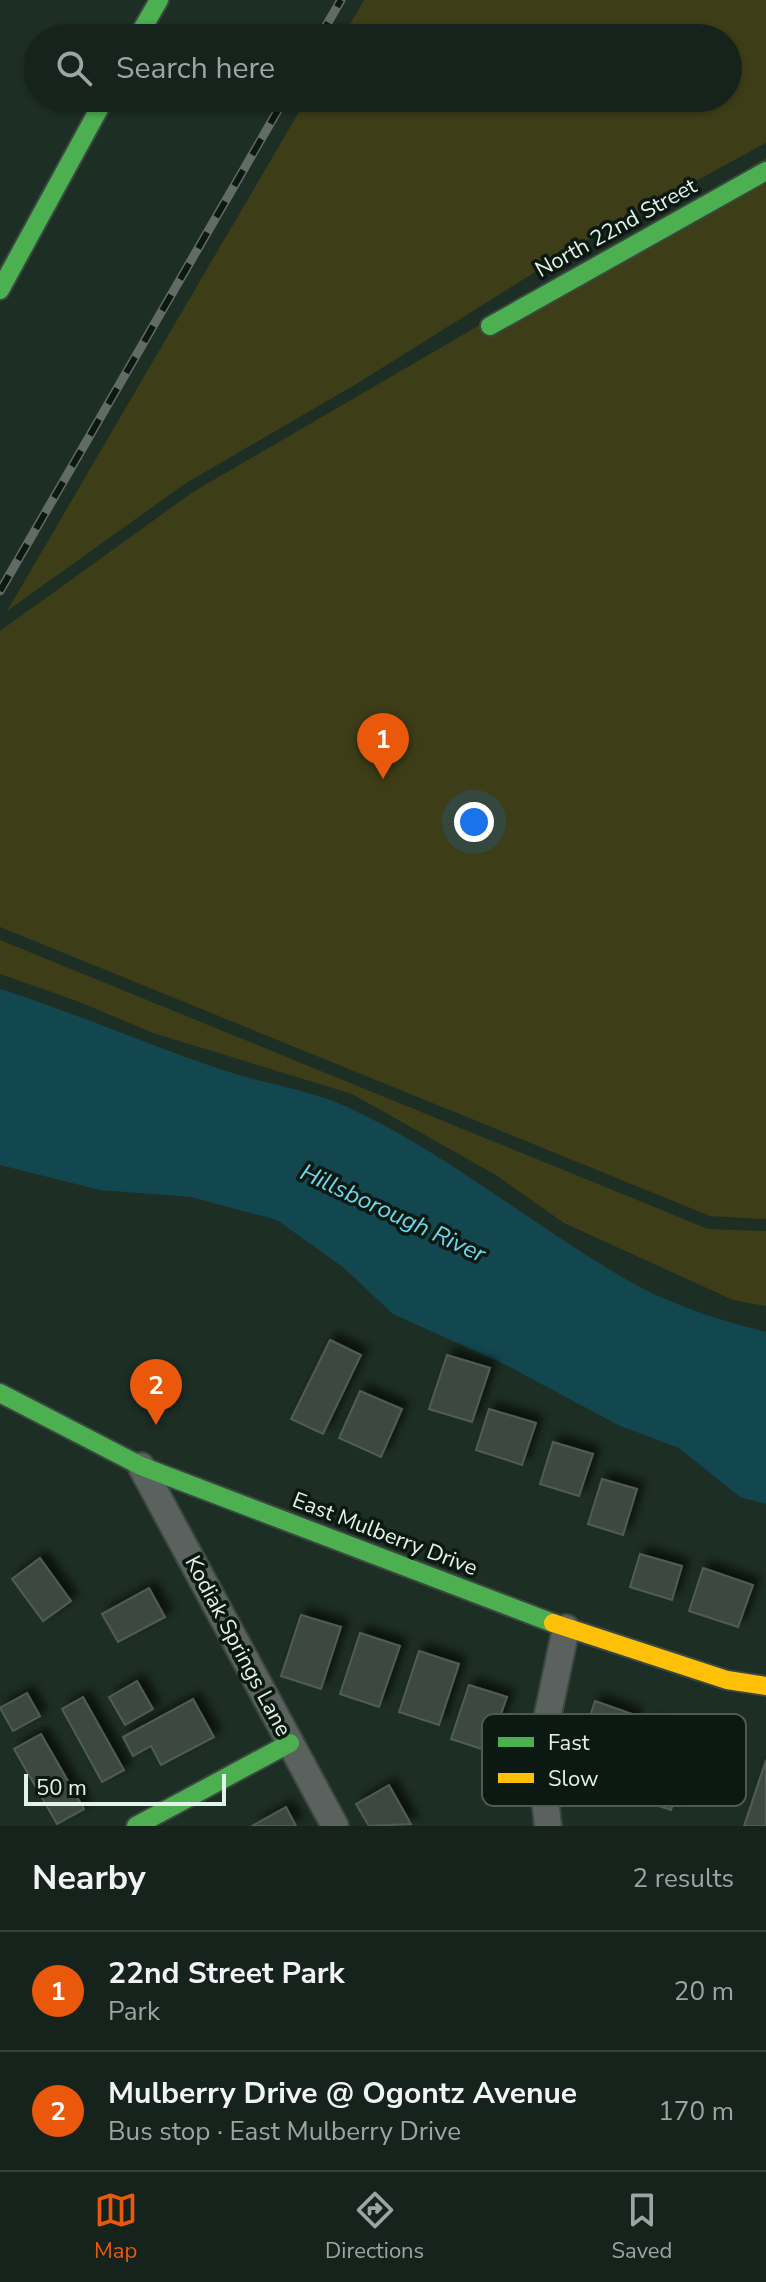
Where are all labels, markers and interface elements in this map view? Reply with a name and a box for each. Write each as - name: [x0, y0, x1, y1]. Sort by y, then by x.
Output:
- search box: [24, 24, 742, 112]
- icon: search: [52, 46, 96, 90]
- text: Search here: [116, 48, 275, 89]
- street label: North 22nd Street: [530, 171, 702, 285]
- pin: 1: [357, 713, 409, 779]
- your location: [454, 802, 494, 842]
- water label: Hillsborough River: [295, 1156, 492, 1271]
- pin: 2: [130, 1359, 182, 1425]
- street label: East Mulberry Drive: [288, 1485, 482, 1583]
- street label: Kodiak Springs Lane: [178, 1550, 298, 1742]
- legend: [482, 1714, 746, 1806]
- text: Fast: [548, 1728, 590, 1758]
- text: Slow: [548, 1764, 599, 1794]
- scale bar: [24, 1770, 226, 1806]
- text: 50 m: [36, 1773, 87, 1803]
- text: Nearby: [32, 1855, 146, 1901]
- text: 2 results: [633, 1861, 734, 1896]
- text: 22nd Street Park: [108, 1953, 345, 1994]
- text: 1: [50, 1974, 66, 2009]
- text: 20 m: [674, 1974, 734, 2009]
- text: Park: [108, 1994, 160, 2029]
- text: Mulberry Drive @ Ogontz Avenue: [108, 2073, 577, 2114]
- text: 2: [50, 2094, 66, 2129]
- text: 170 m: [658, 2094, 734, 2129]
- text: Bus stop · East Mulberry Drive: [108, 2114, 461, 2149]
- tab: Map: [94, 2188, 138, 2266]
- tab: Directions: [325, 2188, 424, 2266]
- tab: Saved: [612, 2188, 672, 2266]

